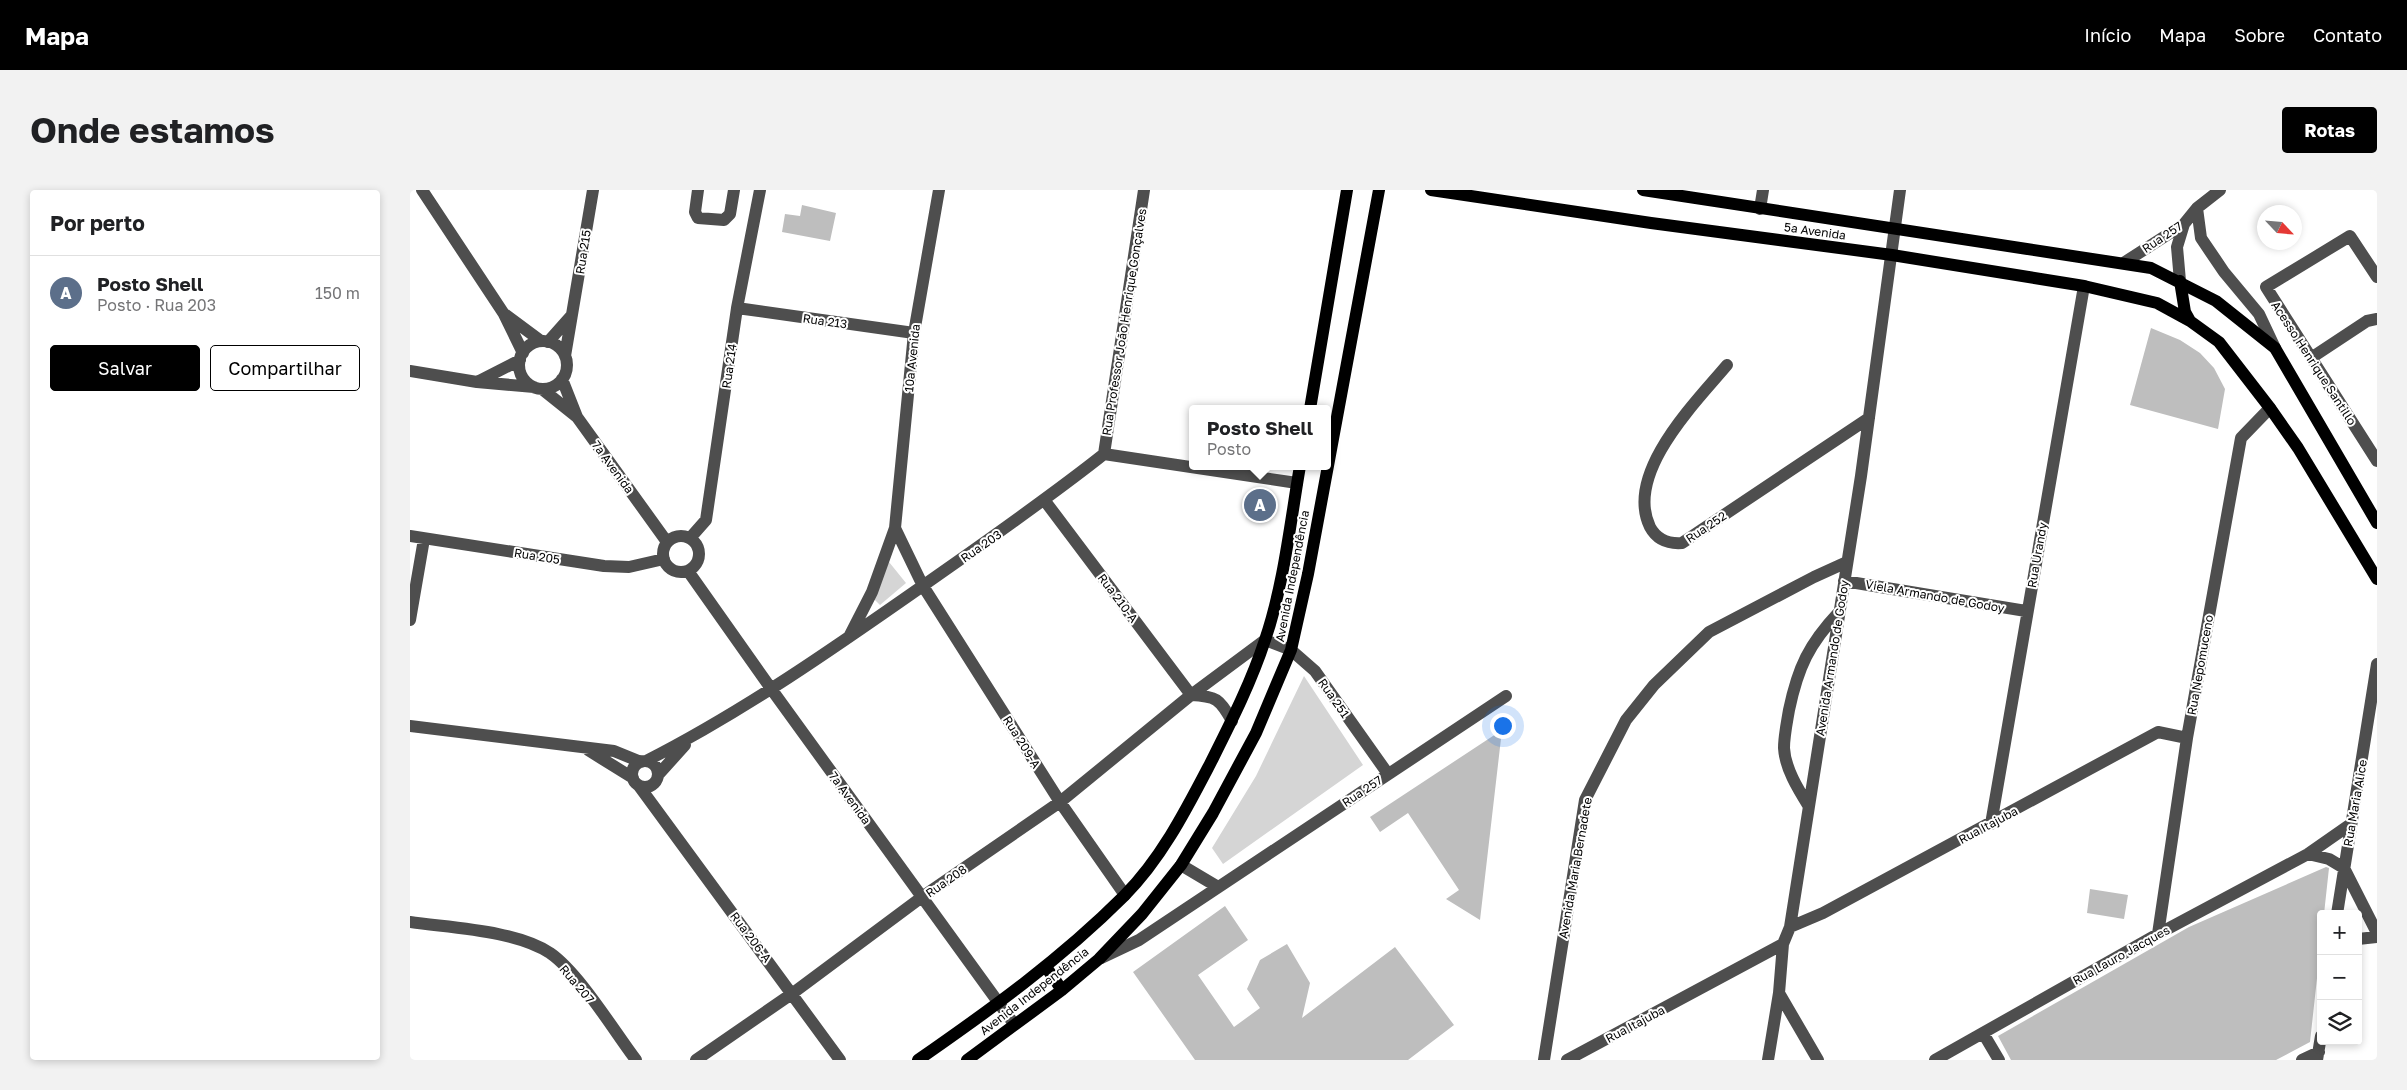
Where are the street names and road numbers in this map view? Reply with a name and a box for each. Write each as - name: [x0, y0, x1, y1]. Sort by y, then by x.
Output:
- street label: Rua Professor João Henrique Gonçalves: [1099, 207, 1149, 437]
- street label: Rua 257: [2139, 218, 2185, 256]
- street label: 5ª Avenida: [1783, 219, 1847, 243]
- street label: Rua 215: [572, 229, 594, 275]
- street label: Acesso Henrique Santillo: [2268, 298, 2360, 428]
- street label: Rua 213: [802, 310, 848, 332]
- street label: 10ª Avenida: [901, 323, 923, 393]
- street label: Rua 214: [718, 343, 740, 389]
- street label: 7ª Avenida: [589, 438, 637, 496]
- street label: Rua 252: [1683, 508, 1729, 546]
- street label: Avenida Independência: [1272, 509, 1312, 643]
- street label: Rua Urandy: [2024, 521, 2050, 589]
- street label: Rua 203: [958, 527, 1004, 565]
- street label: Rua 205: [513, 545, 561, 567]
- street label: Rua 210-A: [1095, 570, 1141, 626]
- street label: Viela Armando de Godoy: [1864, 576, 2006, 616]
- street label: Avenida Armando de Godoy: [1812, 579, 1852, 737]
- street label: Rua Nepomuceno: [2184, 614, 2216, 716]
- street label: Rua 251: [1315, 675, 1353, 721]
- street label: Rua 209-A: [1000, 713, 1044, 771]
- street label: Rua Maria Alice: [2340, 758, 2370, 848]
- street label: 7ª Avenida: [826, 769, 874, 827]
- street label: Rua 257: [1339, 772, 1385, 810]
- street label: Avenida Maria Bernadete: [1555, 796, 1595, 940]
- street label: Rua Itajuba: [1956, 803, 2020, 847]
- street label: Rua 208: [923, 861, 969, 901]
- street label: Rua 206-A: [727, 909, 775, 965]
- street label: Rua Lauro Jacques: [2070, 922, 2172, 988]
- street label: Avenida Independência: [977, 944, 1091, 1038]
- street label: Rua 207: [557, 962, 597, 1006]
- street label: Rua Itajuba: [1603, 1002, 1667, 1046]

